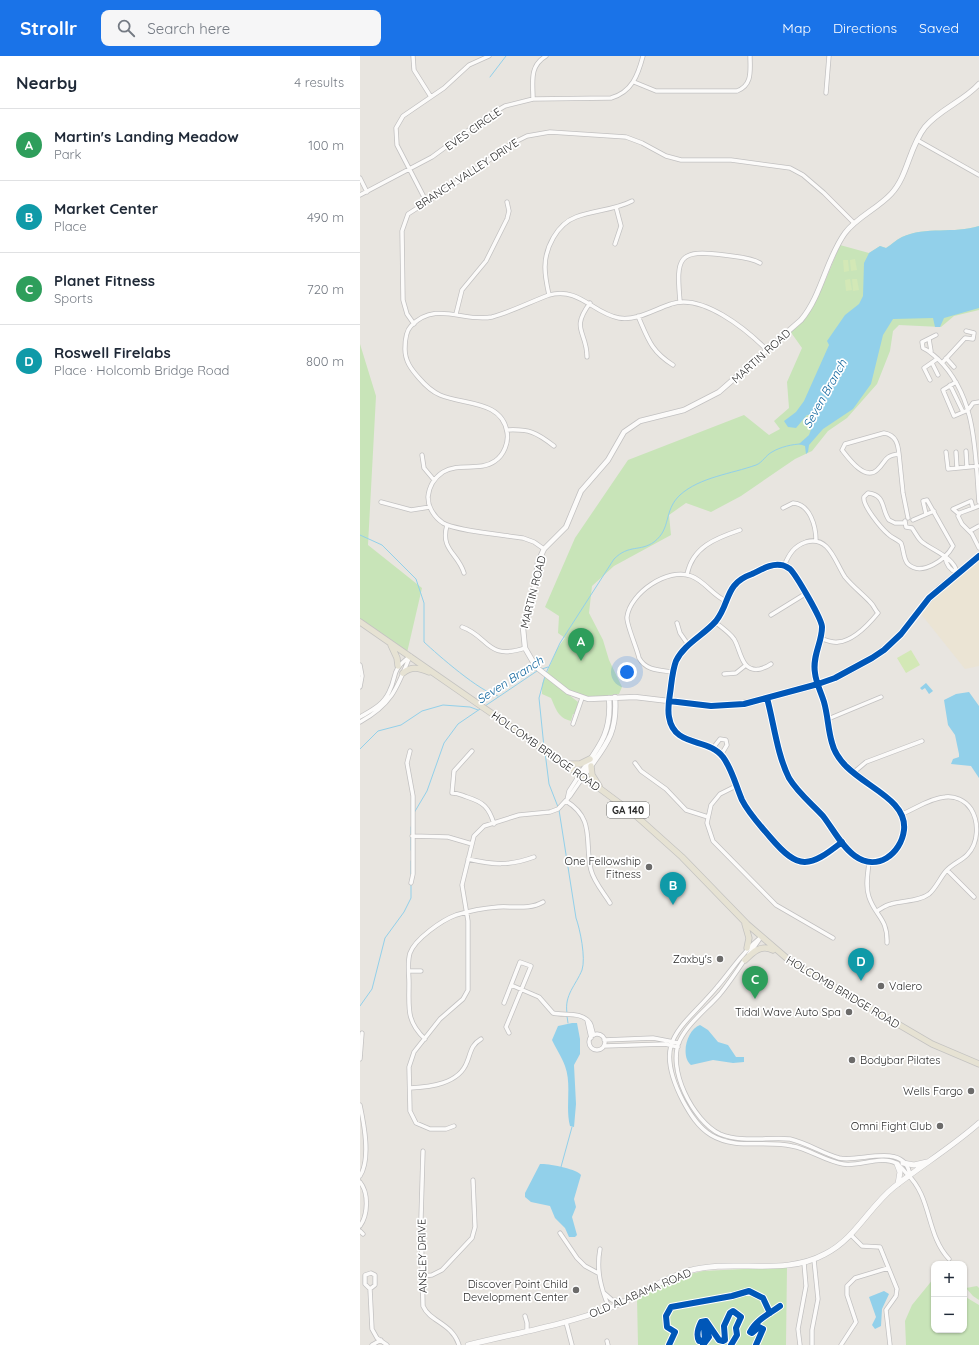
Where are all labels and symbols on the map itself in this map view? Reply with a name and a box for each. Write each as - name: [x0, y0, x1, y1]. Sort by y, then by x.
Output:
- street label: EVES CIRCLE: [442, 104, 504, 154]
- street label: BRANCH VALLEY DRIVE: [413, 135, 521, 213]
- street label: MARTIN ROAD: [729, 326, 793, 386]
- water label: Seven Branch: [800, 357, 850, 431]
- street label: MARTIN ROAD: [517, 554, 549, 630]
- pin: A: [568, 628, 594, 661]
- water label: Seven Branch: [474, 652, 546, 707]
- your location: [617, 662, 637, 682]
- street label: HOLCOMB BRIDGE ROAD: [489, 708, 603, 794]
- road number: GA 140: [607, 802, 649, 818]
- place label: One Fellowship Fitness: [564, 854, 641, 881]
- marker: One Fellowship Fitness: [644, 862, 654, 872]
- pin: B: [660, 872, 686, 905]
- pin: D: [848, 948, 874, 981]
- place label: Zaxby's: [673, 952, 712, 966]
- street label: HOLCOMB BRIDGE ROAD: [784, 953, 902, 1031]
- marker: Zaxby's: [715, 954, 725, 964]
- pin: C: [742, 966, 768, 999]
- place label: Valero: [889, 979, 922, 993]
- marker: Valero: [876, 981, 886, 991]
- place label: Tidal Wave Auto Spa: [735, 1005, 841, 1019]
- marker: Tidal Wave Auto Spa: [844, 1007, 854, 1017]
- place label: Bodybar Pilates: [860, 1053, 940, 1067]
- marker: Bodybar Pilates: [847, 1055, 857, 1065]
- place label: Wells Fargo: [903, 1084, 963, 1098]
- marker: Wells Fargo: [966, 1086, 976, 1096]
- place label: Omni Fight Club: [851, 1119, 932, 1133]
- marker: Omni Fight Club: [935, 1121, 945, 1131]
- street label: ANSLEY DRIVE: [414, 1219, 430, 1293]
- street label: OLD ALABAMA ROAD: [587, 1265, 693, 1321]
- place label: Discover Point Child Development Center: [463, 1277, 569, 1304]
- marker: Discover Point Child Development Center: [571, 1285, 581, 1295]

